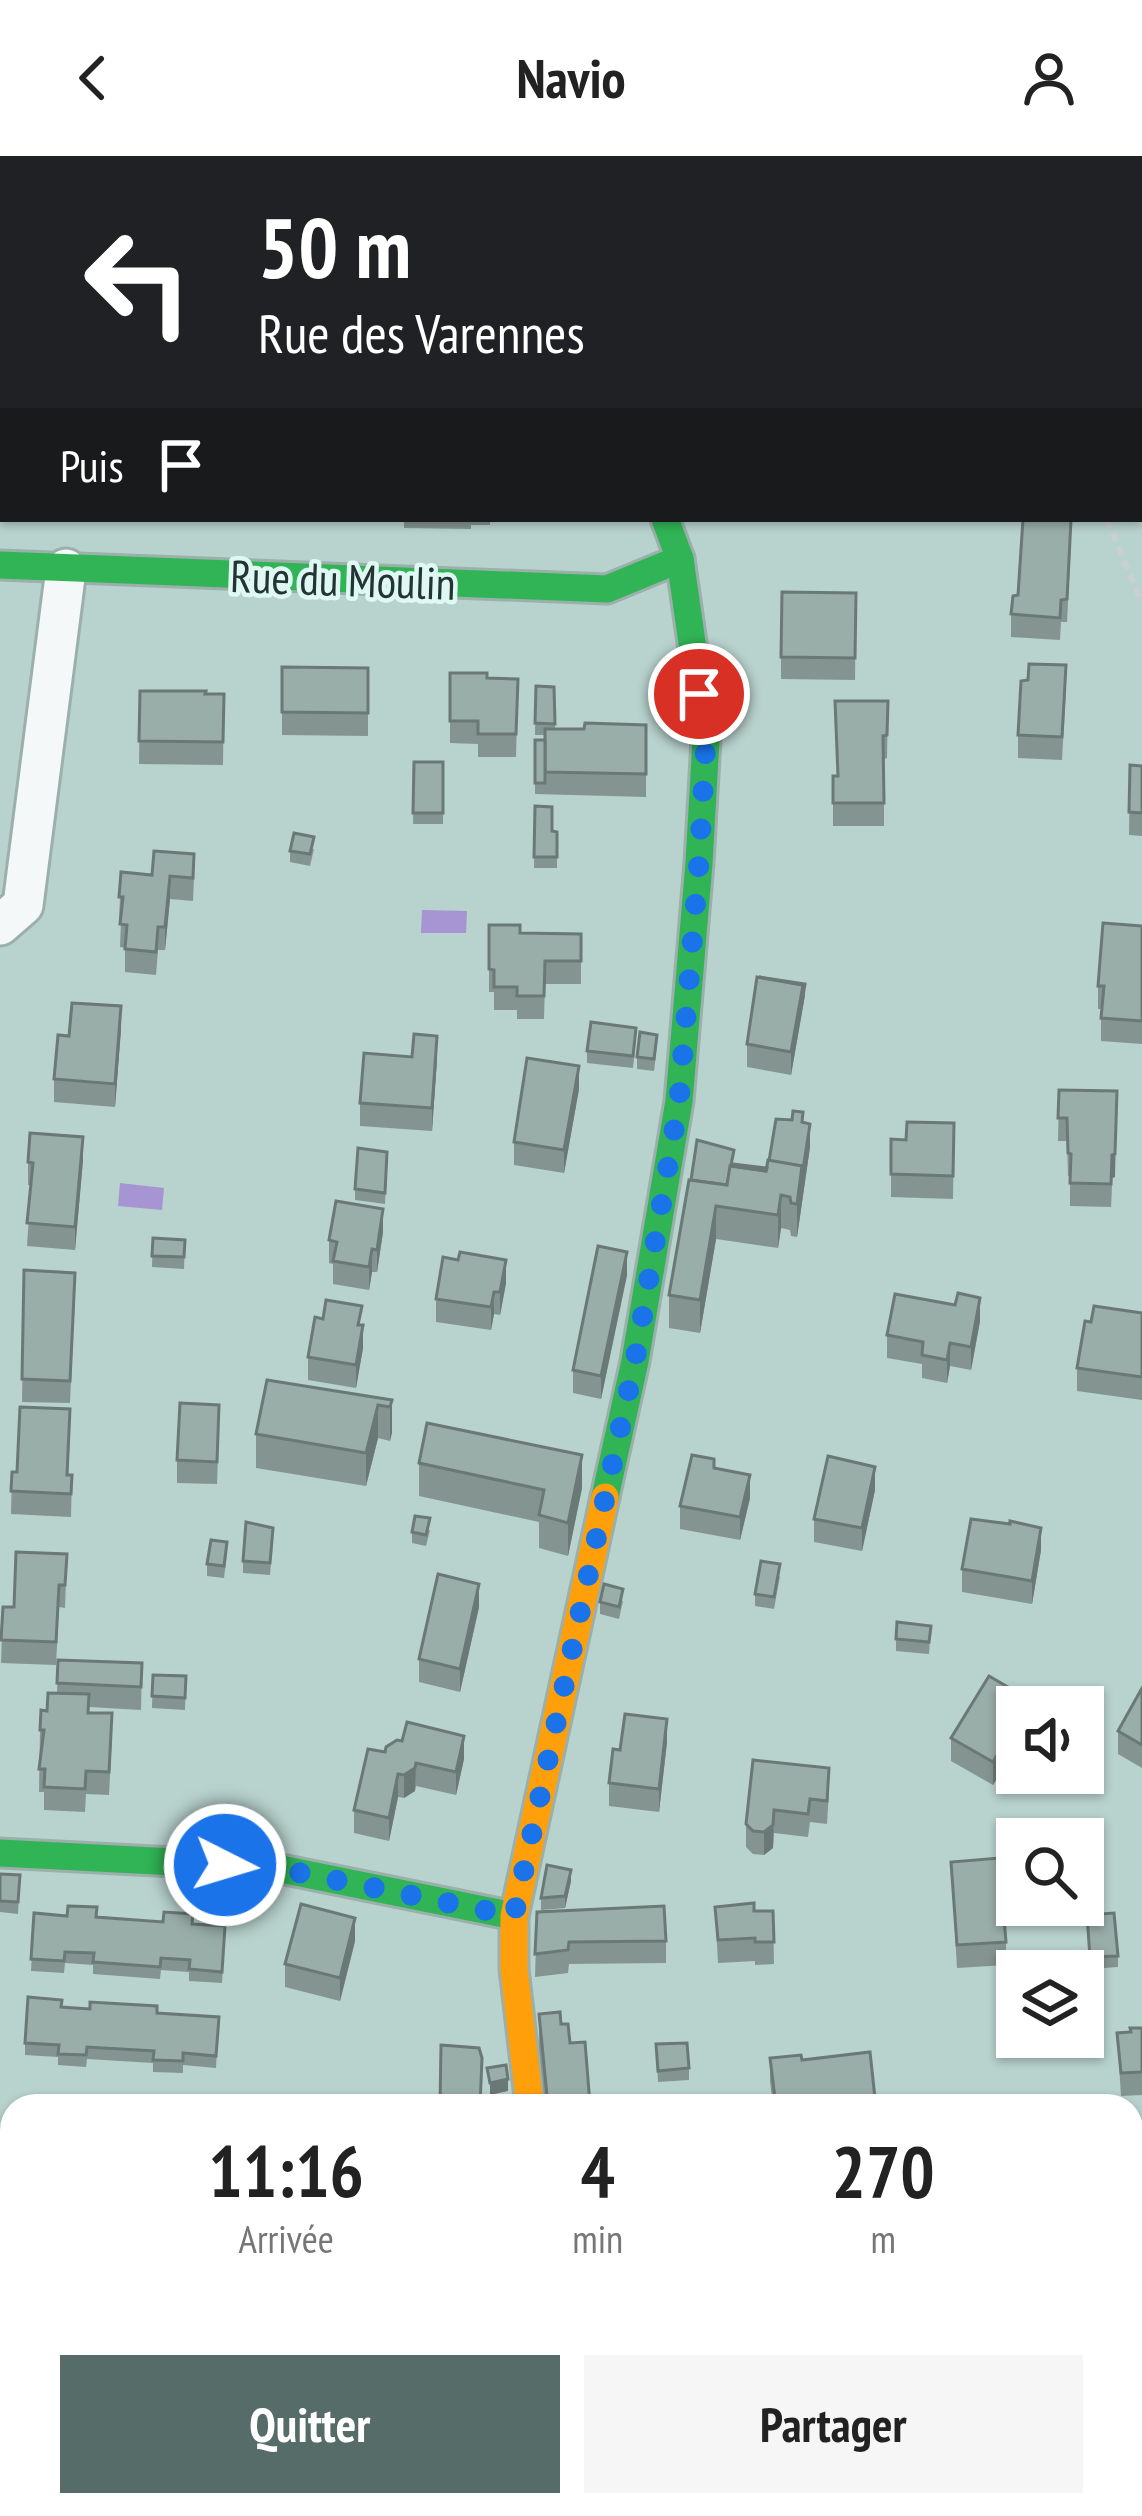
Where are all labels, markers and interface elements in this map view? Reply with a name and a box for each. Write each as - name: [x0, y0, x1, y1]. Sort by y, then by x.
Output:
- text: Navio: [516, 43, 626, 113]
- icon: back: [60, 45, 126, 111]
- icon: person: [1016, 45, 1082, 111]
- text: 50 m: [258, 192, 411, 301]
- icon: left: [60, 204, 216, 360]
- text: Rue des Varennes: [258, 298, 585, 368]
- icon: arrive: [148, 432, 214, 498]
- text: Puis: [60, 436, 124, 494]
- street label: Rue du Moulin: [229, 546, 457, 612]
- pin: [648, 643, 750, 745]
- icon: arrive: [666, 661, 732, 727]
- map controls: [996, 1686, 1104, 2058]
- button: sound: [996, 1686, 1104, 1794]
- position arrow: [162, 1802, 288, 1928]
- button: search: [996, 1818, 1104, 1926]
- button: layers: [996, 1950, 1104, 2058]
- text: 11:16: [208, 2124, 364, 2217]
- text: 4: [581, 2124, 615, 2217]
- text: 270: [831, 2124, 935, 2217]
- text: Arrivée: [238, 2213, 334, 2264]
- text: min: [572, 2213, 623, 2264]
- text: m: [870, 2213, 896, 2264]
- button: Quitter: [60, 2355, 560, 2493]
- button: Partager: [584, 2355, 1083, 2493]

